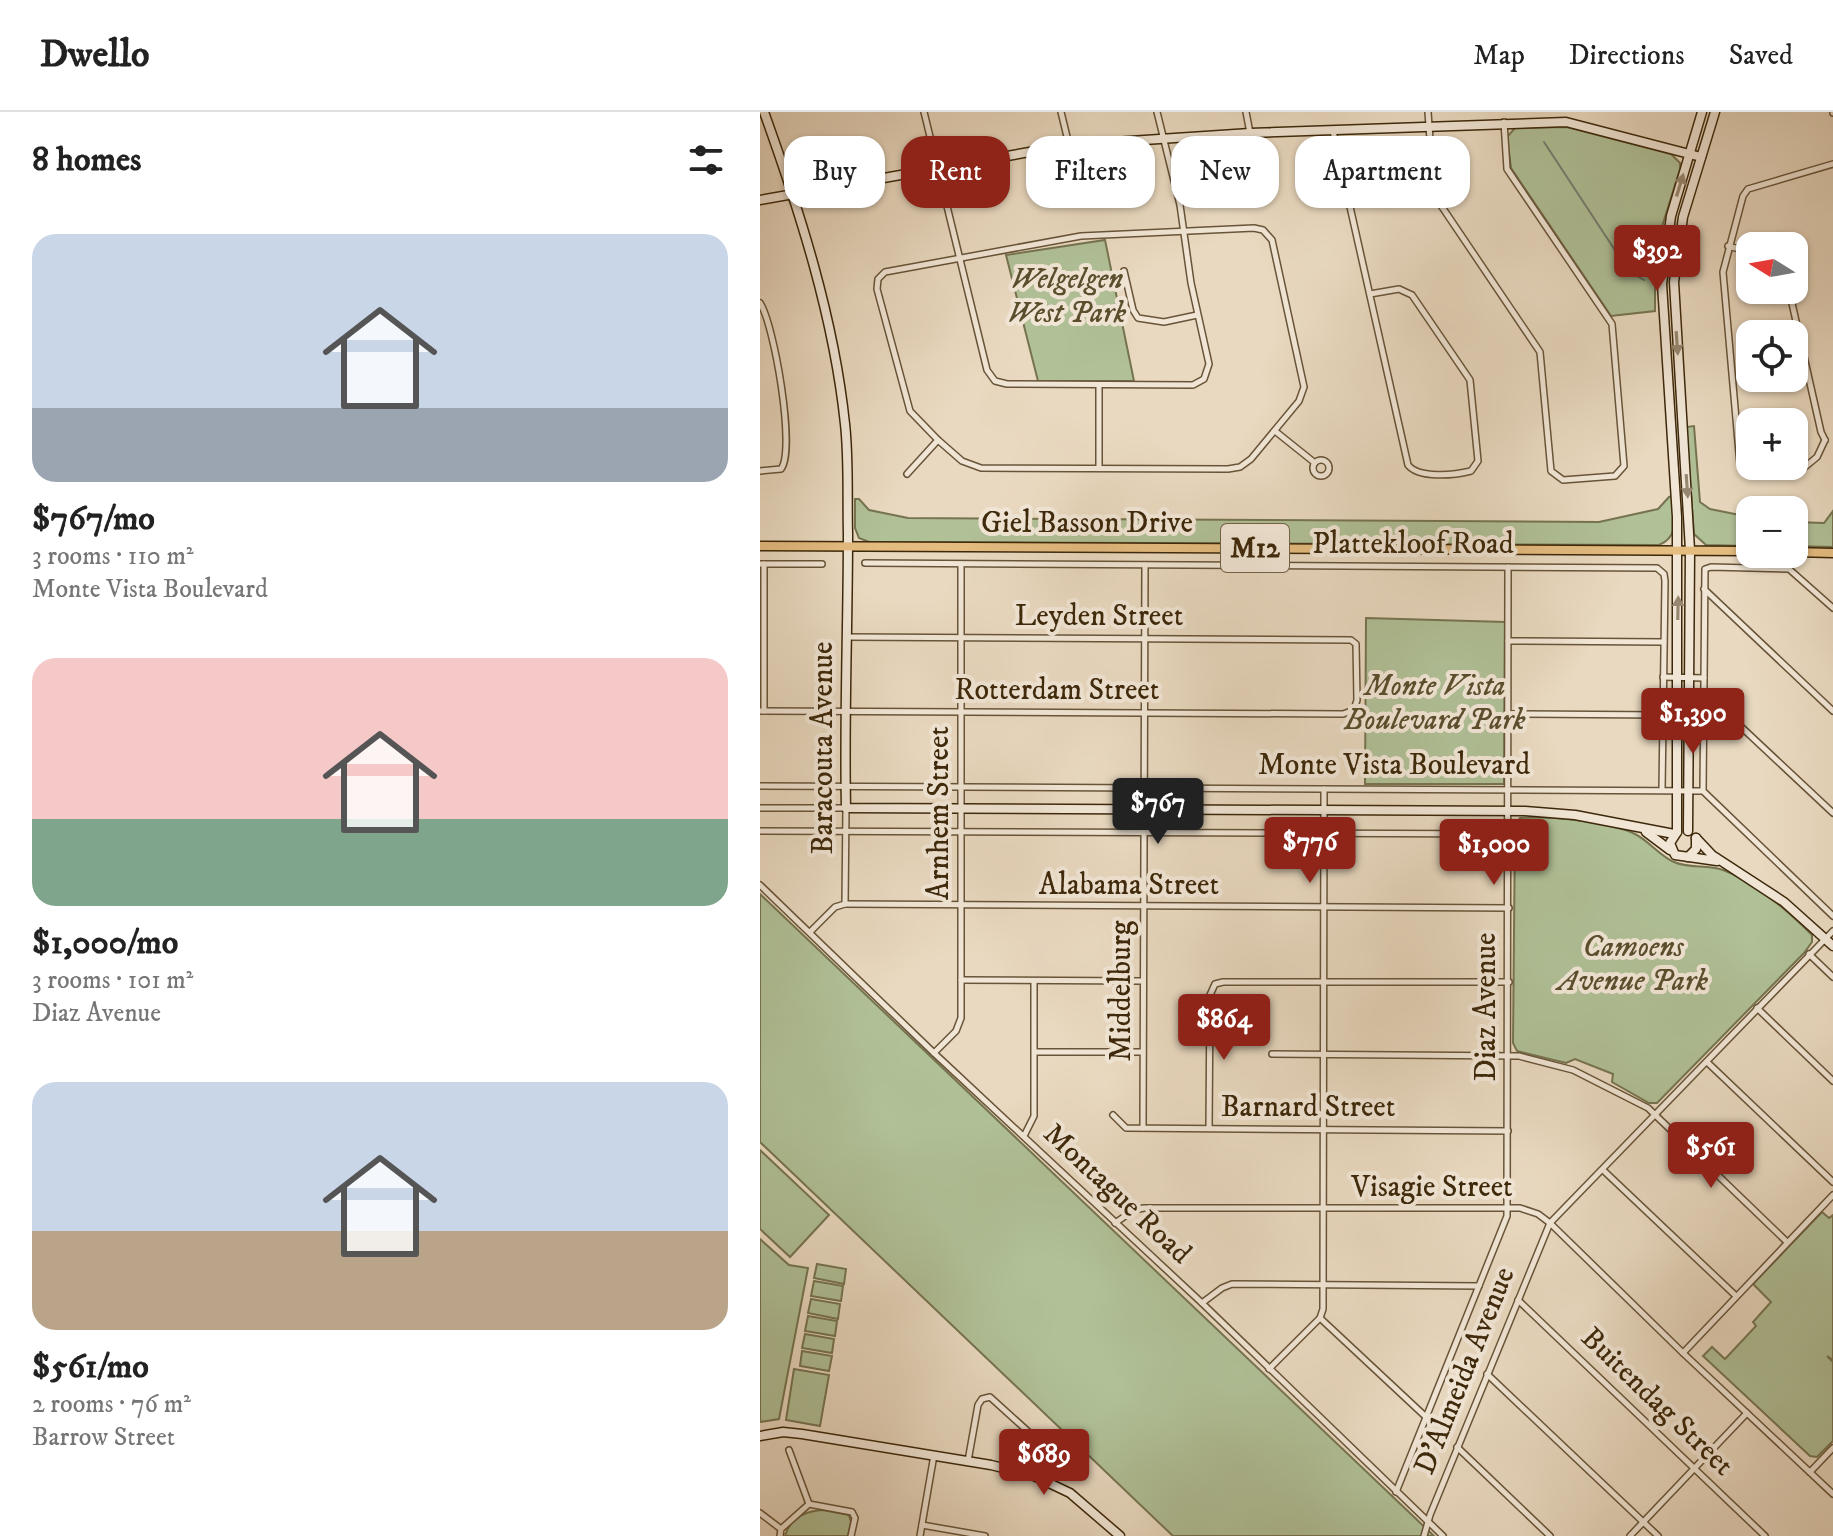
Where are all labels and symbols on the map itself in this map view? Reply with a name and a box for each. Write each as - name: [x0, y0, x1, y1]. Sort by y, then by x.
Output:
- one-way arrow: [1674, 173, 1687, 197]
- pin: $392: [1610, 225, 1704, 293]
- north arrow: [1736, 232, 1808, 304]
- park label: Welgelgen West Park: [1008, 261, 1127, 332]
- one-way arrow: [1671, 331, 1684, 356]
- one-way arrow: [1681, 474, 1694, 499]
- street label: Giel Basson Drive: [981, 505, 1193, 542]
- road number: M12: [1221, 524, 1289, 572]
- street label: Plattekloof Road: [1312, 526, 1514, 563]
- one-way arrow: [1672, 595, 1684, 620]
- street label: Leyden Street: [1015, 598, 1183, 635]
- street label: Baracouta Avenue: [805, 642, 842, 854]
- park label: Monte Vista Boulevard Park: [1343, 668, 1526, 739]
- street label: Rotterdam Street: [955, 672, 1159, 709]
- pin: $1,390: [1628, 688, 1758, 756]
- street label: Arnhem Street: [921, 726, 958, 900]
- street label: Monte Vista Boulevard: [1258, 747, 1530, 784]
- pin: $767: [1111, 778, 1205, 846]
- pin: $776: [1263, 817, 1357, 885]
- pin: $1,000: [1429, 819, 1559, 887]
- street label: Alabama Street: [1039, 867, 1219, 904]
- street label: Middelburg: [1103, 920, 1140, 1061]
- park label: Camoens Avenue Park: [1555, 929, 1709, 1000]
- street label: Diaz Avenue: [1468, 933, 1505, 1081]
- pin: $864: [1177, 994, 1271, 1062]
- street label: Barnard Street: [1221, 1089, 1395, 1126]
- street label: Montague Road: [1035, 1116, 1199, 1272]
- pin: $561: [1664, 1122, 1758, 1190]
- street label: Visagie Street: [1350, 1169, 1513, 1206]
- street label: D'Almeida Avenue: [1407, 1262, 1523, 1480]
- street label: Buitendag Street: [1573, 1320, 1741, 1484]
- pin: $689: [997, 1429, 1091, 1497]

